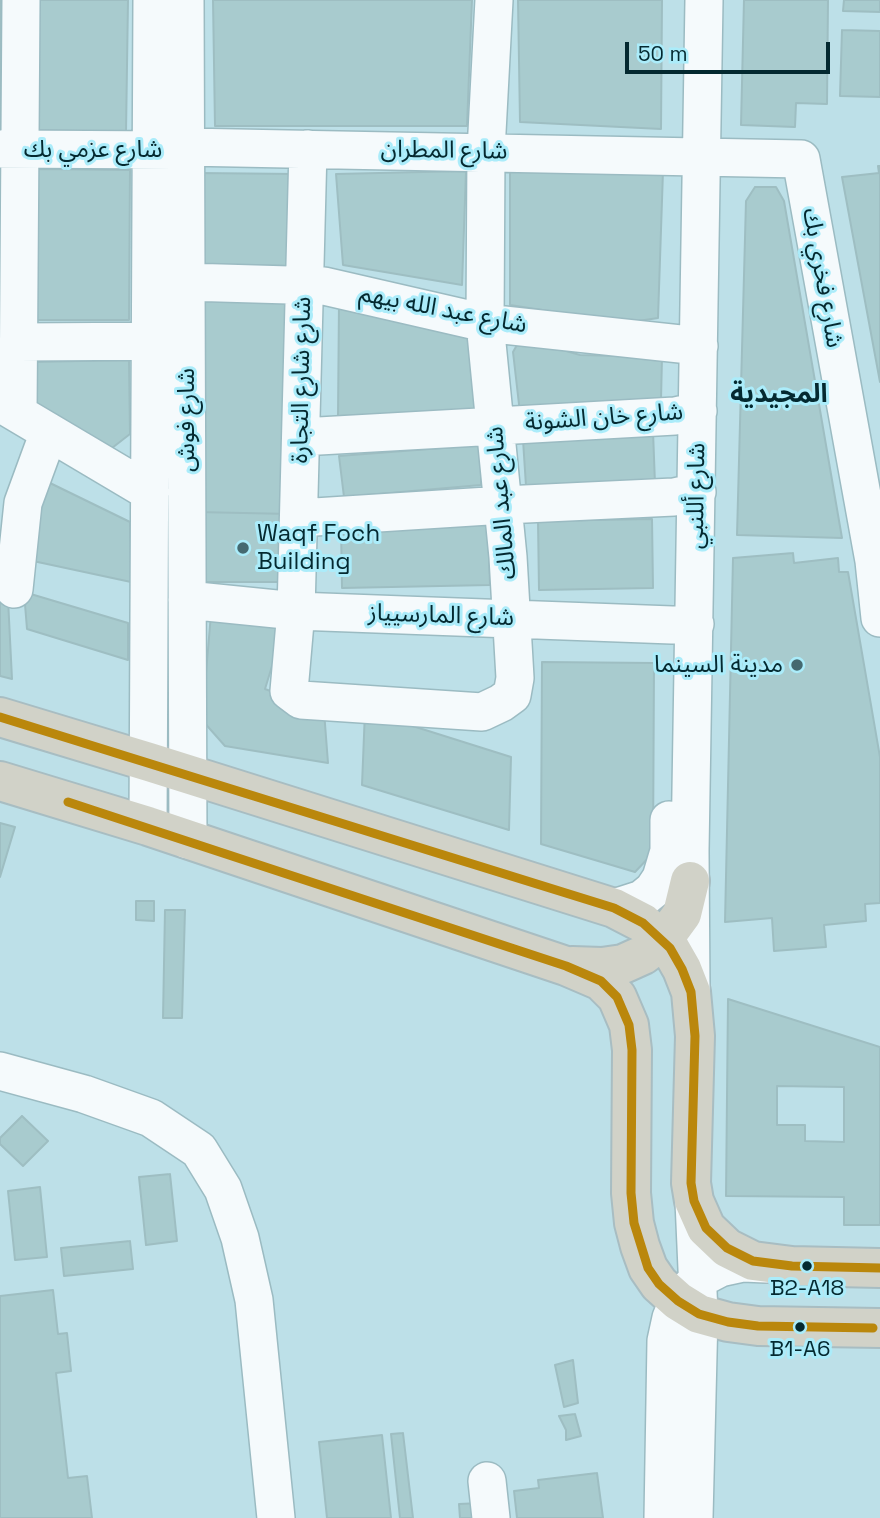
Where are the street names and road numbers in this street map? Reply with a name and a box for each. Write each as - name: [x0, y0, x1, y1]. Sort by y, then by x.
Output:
- street label: شارع المطران: [380, 135, 508, 167]
- street label: شارع عزمي بك: [24, 136, 162, 164]
- street label: شارع فخري بك: [796, 206, 848, 350]
- street label: شارع عبد الله بيهم: [357, 280, 529, 340]
- street label: شارع شارع التجارة: [286, 296, 318, 464]
- street label: شارع فوش: [173, 368, 201, 472]
- street label: شارع خان الشونة: [524, 398, 684, 438]
- street label: شارع عبد المالك: [481, 425, 523, 581]
- street label: شارع أللنبي: [682, 443, 712, 549]
- street label: شارع المارسيياز: [367, 599, 515, 633]

